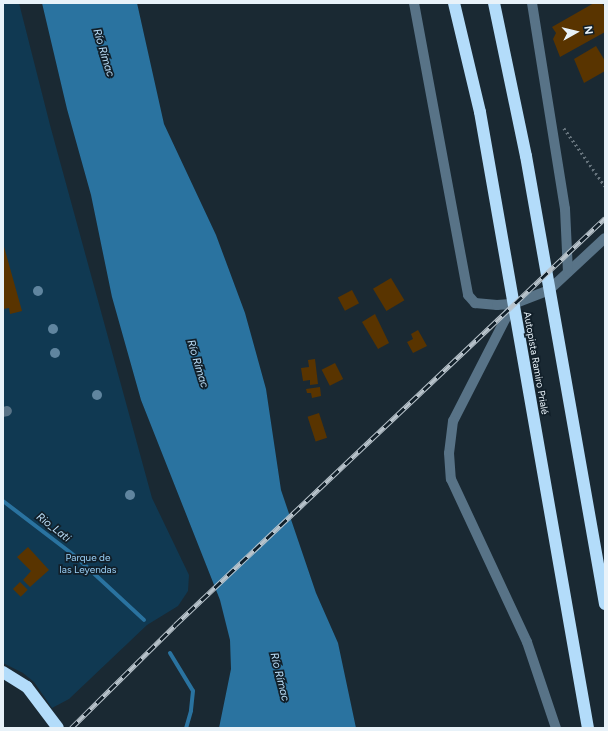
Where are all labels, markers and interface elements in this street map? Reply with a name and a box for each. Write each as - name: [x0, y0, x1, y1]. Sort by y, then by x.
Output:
- north arrow: [556, 12, 596, 52]
- text: N: [581, 25, 595, 35]
- water label: Río Rímac: [89, 27, 117, 79]
- street label: Autopista Ramiro Prialé: [521, 311, 551, 415]
- water label: Río Rímac: [183, 338, 211, 390]
- water label: Rio_Lati: [33, 511, 73, 545]
- park label: Parque de las Leyendas: [60, 551, 116, 574]
- water label: Río Rímac: [267, 651, 291, 703]

